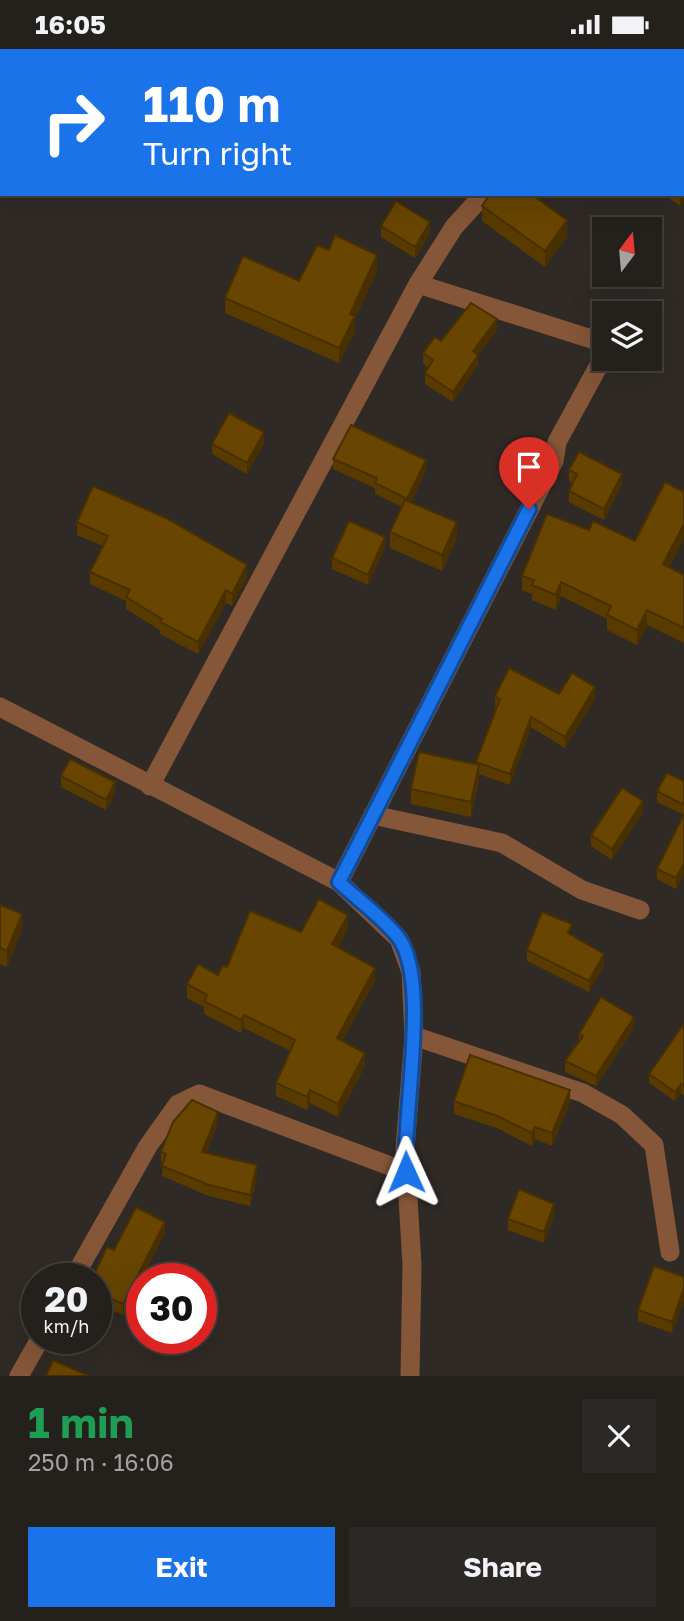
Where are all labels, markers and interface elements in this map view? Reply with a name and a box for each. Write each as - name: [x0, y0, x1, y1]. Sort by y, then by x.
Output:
- text: 16:05: [35, 9, 106, 40]
- text: 110 m: [143, 74, 280, 133]
- icon: right: [28, 77, 119, 168]
- text: Turn right: [143, 134, 292, 172]
- north arrow: [592, 217, 662, 287]
- map controls: [592, 217, 662, 371]
- button: layers: [592, 301, 662, 371]
- pin: [499, 437, 559, 509]
- icon: arrive: [510, 448, 548, 486]
- position arrow: [369, 1135, 443, 1209]
- speed limit sign: 30: [126, 1263, 217, 1354]
- text: 20: [44, 1278, 89, 1320]
- text: km/h: [44, 1315, 89, 1337]
- text: 1 min: [28, 1397, 134, 1447]
- button: close: [582, 1399, 656, 1473]
- text: 250 m · 16:06: [28, 1448, 174, 1476]
- button: Exit: [28, 1527, 335, 1607]
- button: Share: [349, 1527, 656, 1607]

